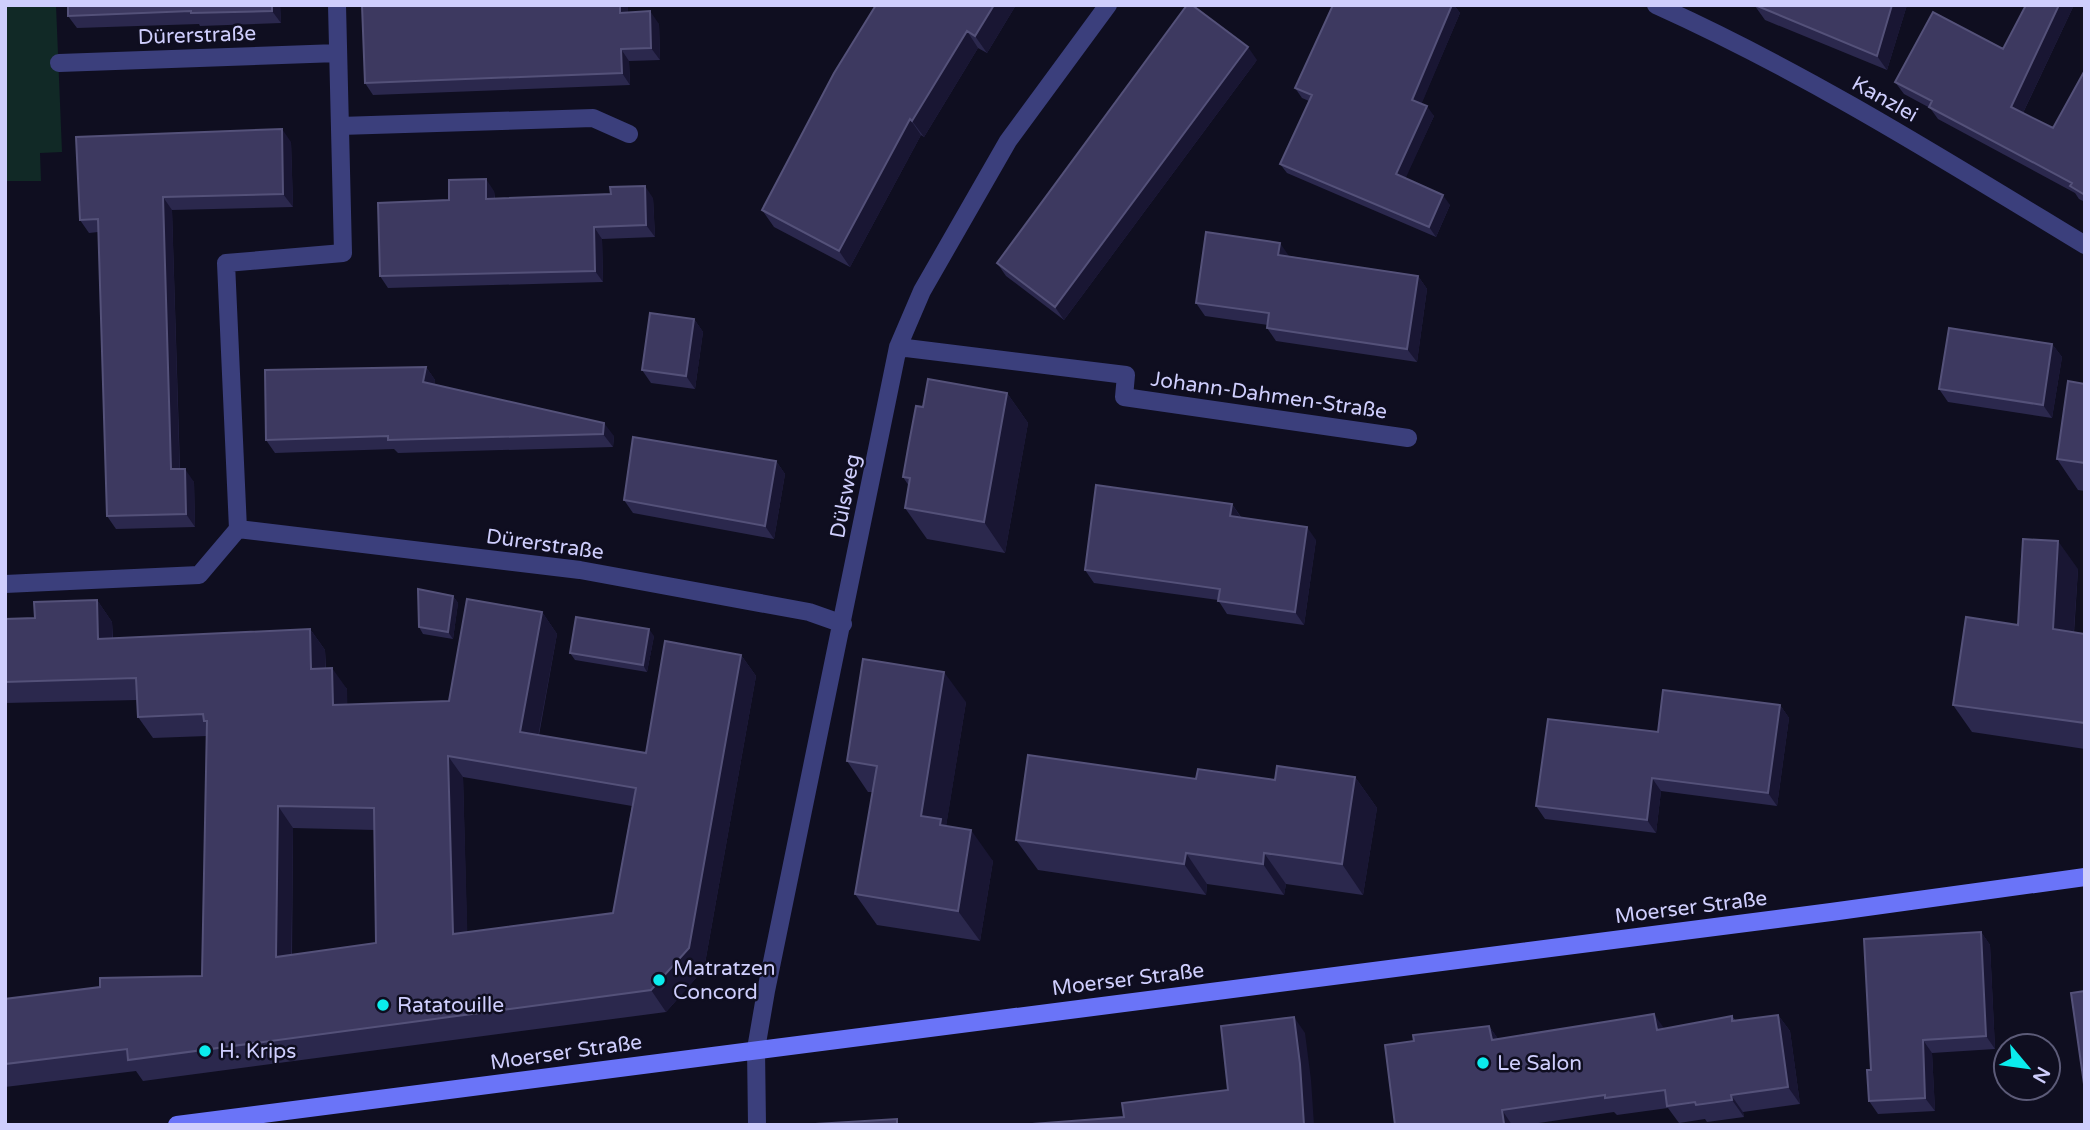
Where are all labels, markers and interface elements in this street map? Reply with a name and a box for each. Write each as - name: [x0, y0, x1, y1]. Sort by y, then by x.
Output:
- street label: Dürerstraße: [137, 21, 257, 50]
- street label: Kanzlei: [1847, 71, 1922, 128]
- street label: Johann-Dahmen-Straße: [1149, 367, 1389, 424]
- street label: Dülsweg: [825, 452, 866, 540]
- street label: Dürerstraße: [484, 524, 605, 565]
- street label: Moerser Straße: [1614, 886, 1769, 929]
- place label: Matratzen Concord: [673, 956, 776, 1005]
- street label: Moerser Straße: [1051, 958, 1206, 1001]
- marker: Matratzen Concord: [651, 972, 667, 988]
- place label: Ratatouille: [397, 993, 504, 1018]
- marker: Ratatouille: [375, 997, 391, 1013]
- street label: Moerser Straße: [488, 1029, 644, 1076]
- north arrow: [1992, 1032, 2062, 1102]
- place label: H. Krips: [219, 1039, 296, 1064]
- marker: H. Krips: [197, 1043, 213, 1059]
- place label: Le Salon: [1497, 1051, 1582, 1076]
- marker: Le Salon: [1475, 1055, 1491, 1071]
- text: N: [2028, 1063, 2054, 1087]

